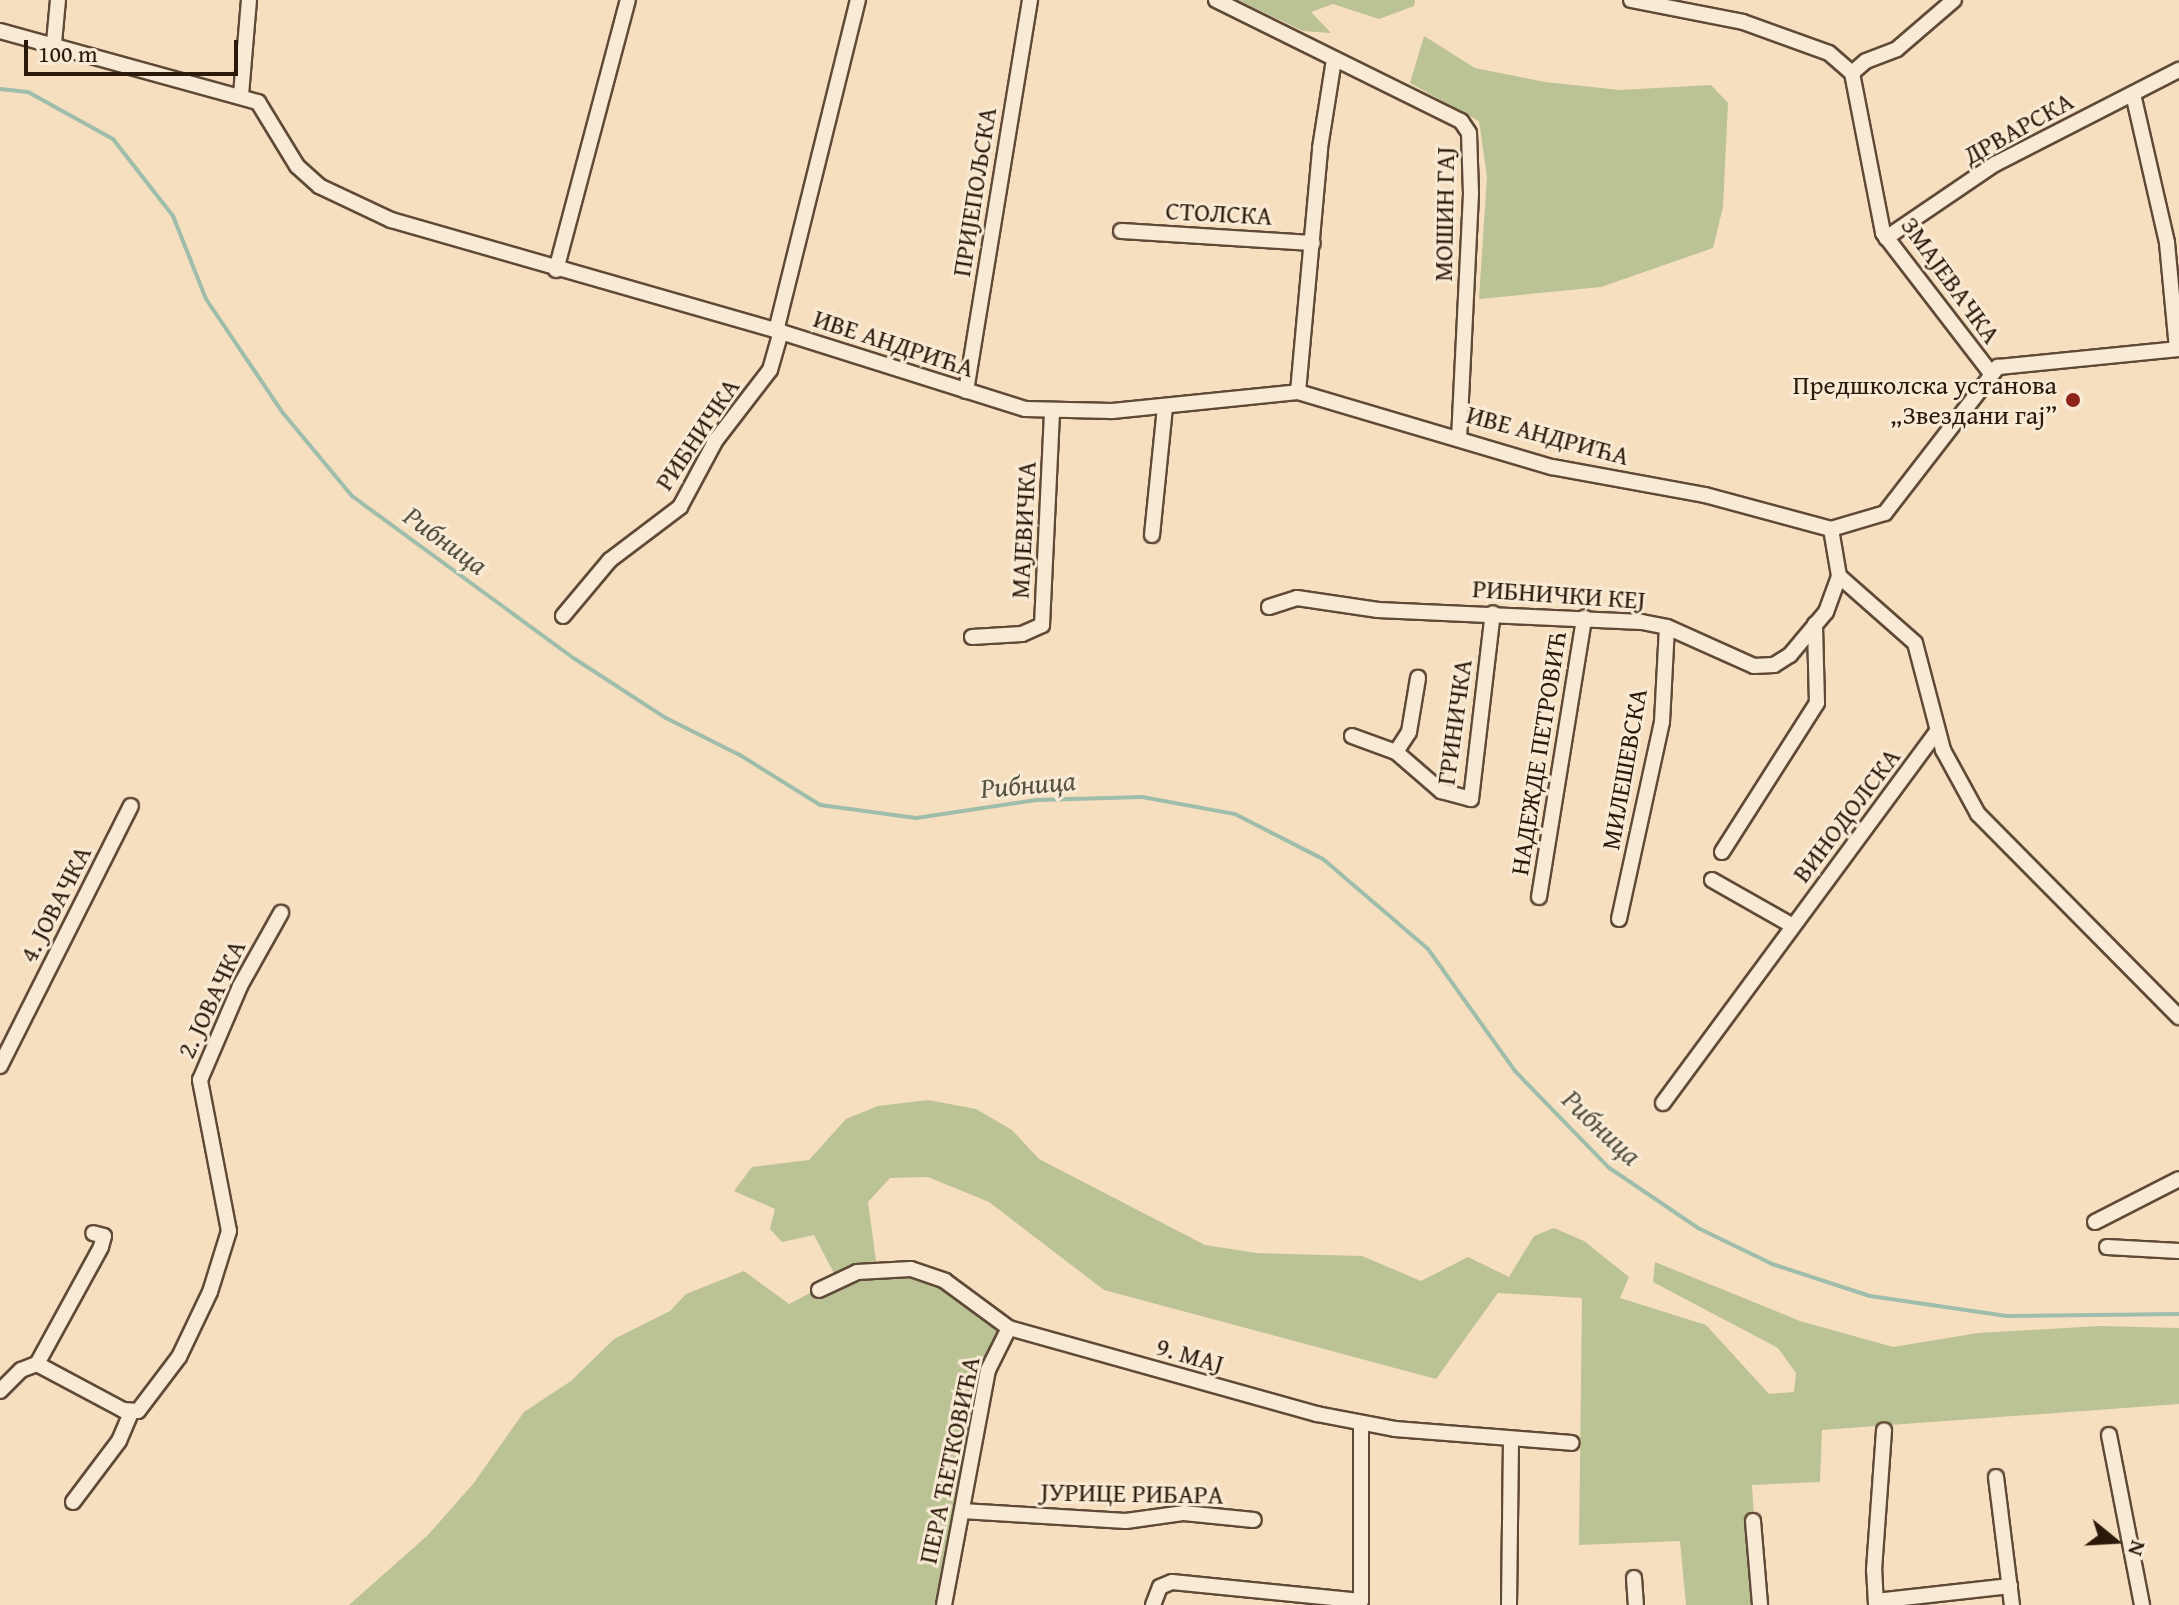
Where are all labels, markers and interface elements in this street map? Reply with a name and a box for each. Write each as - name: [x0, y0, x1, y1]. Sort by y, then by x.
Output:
- scale bar: [28, 24, 242, 74]
- text: 100 m: [38, 36, 98, 71]
- street label: ДРВАРСКА: [1958, 85, 2078, 171]
- street label: ПРИЈЕПОЉСКА: [945, 105, 1003, 279]
- street label: МОШИН ГАЈ: [1427, 146, 1461, 282]
- street label: СТОЛСКА: [1165, 195, 1273, 231]
- street label: ЗМАЈЕВАЧКА: [1895, 211, 2007, 349]
- street label: ИВЕ АНДРИЋА: [810, 302, 978, 384]
- place label: Предшколска установа „Звездани гај”: [1793, 369, 2057, 430]
- street label: РИБНИЧКА: [648, 372, 746, 496]
- marker: Предшколска установа „Звездани гај”: [2064, 391, 2082, 409]
- street label: ИВЕ АНДРИЋА: [1463, 398, 1633, 472]
- street label: МАЈЕВИЧКА: [1004, 461, 1042, 599]
- water label: Рибница: [398, 498, 494, 582]
- street label: РИБНИЧКИ КЕЈ: [1471, 572, 1647, 616]
- street label: НАДЕЖДЕ ПЕТРОВИЋ: [1503, 629, 1573, 877]
- street label: ГРИНИЧКА: [1430, 657, 1478, 787]
- street label: МИЛЕШЕВСКА: [1594, 686, 1654, 852]
- street label: ВИНОДОЛСКА: [1785, 742, 1907, 888]
- water label: Рибница: [979, 763, 1077, 805]
- street label: 4. ЈОВАЧКА: [12, 840, 98, 968]
- street label: 2. ЈОВАЧКА: [170, 935, 252, 1063]
- water label: Рибница: [1556, 1082, 1648, 1172]
- street label: 9. МАЈ: [1153, 1331, 1227, 1379]
- street label: ПЕРА ЋЕТКОВИЋА: [912, 1354, 986, 1566]
- street label: ЈУРИЦЕ РИБАРА: [1040, 1476, 1224, 1510]
- north arrow: [2075, 1501, 2155, 1581]
- text: N: [2120, 1536, 2155, 1560]

